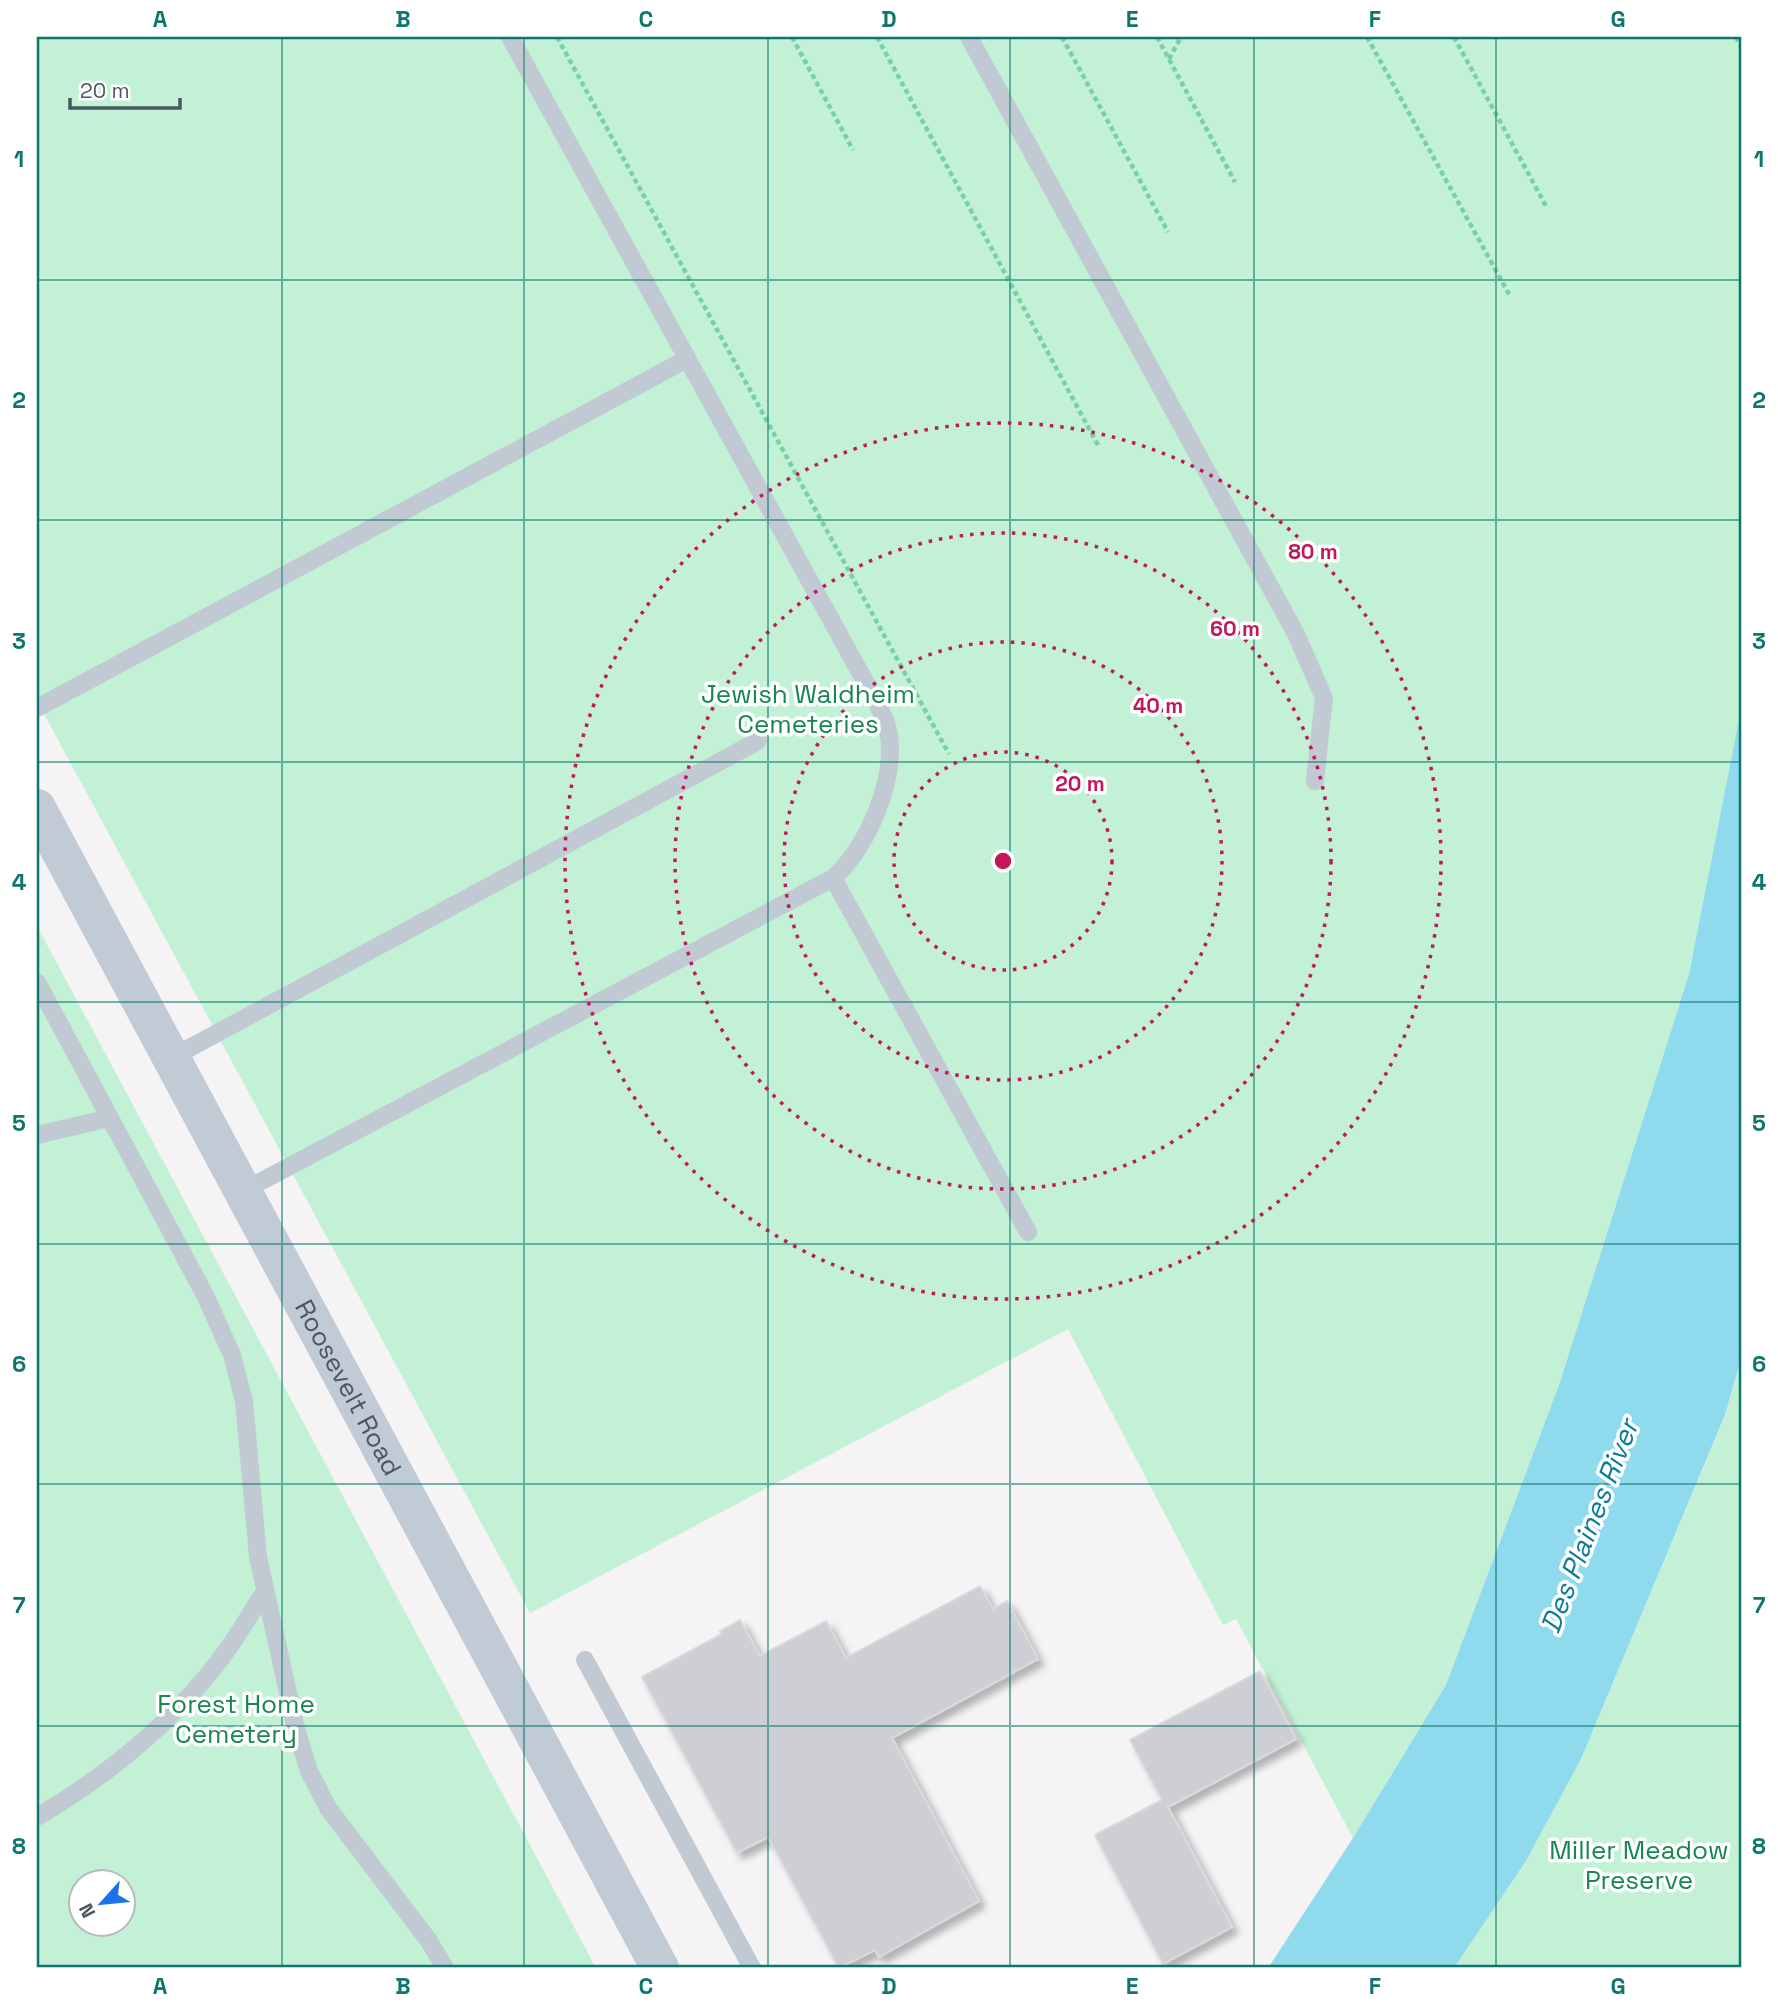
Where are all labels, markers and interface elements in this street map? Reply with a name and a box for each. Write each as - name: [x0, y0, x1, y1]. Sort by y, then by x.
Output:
- text: A: [153, 4, 168, 34]
- text: B: [395, 4, 411, 34]
- text: C: [639, 4, 653, 34]
- text: D: [881, 4, 897, 34]
- text: E: [1126, 4, 1138, 34]
- text: F: [1369, 4, 1381, 34]
- text: G: [1610, 4, 1626, 34]
- scale bar: [70, 66, 180, 110]
- text: 20 m: [80, 77, 130, 104]
- text: 1: [14, 144, 24, 174]
- text: 1: [1754, 144, 1764, 174]
- text: 2: [12, 385, 26, 415]
- text: 2: [1752, 385, 1766, 415]
- text: 80 m: [1288, 538, 1338, 565]
- text: 60 m: [1210, 615, 1260, 642]
- text: 3: [12, 626, 26, 656]
- text: 3: [1752, 626, 1766, 656]
- park label: Jewish Waldheim Cemeteries: [701, 677, 915, 741]
- text: 40 m: [1133, 692, 1183, 719]
- text: 20 m: [1055, 770, 1105, 797]
- centre of rings: [991, 849, 1015, 873]
- text: 4: [12, 867, 27, 897]
- text: 4: [1752, 867, 1767, 897]
- text: 5: [12, 1108, 26, 1138]
- text: 5: [1752, 1108, 1766, 1138]
- street label: Roosevelt Road: [287, 1294, 409, 1482]
- text: 6: [12, 1349, 26, 1379]
- text: 6: [1752, 1349, 1766, 1379]
- water label: Des Plaines River: [1532, 1411, 1647, 1638]
- text: 7: [13, 1590, 26, 1620]
- text: 7: [1753, 1590, 1766, 1620]
- park label: Forest Home Cemetery: [157, 1687, 315, 1751]
- text: 8: [12, 1831, 26, 1861]
- text: 8: [1752, 1831, 1766, 1861]
- park label: Miller Meadow Preserve: [1549, 1833, 1729, 1897]
- north arrow: [66, 1868, 136, 1938]
- text: N: [73, 1899, 101, 1922]
- text: A: [153, 1971, 168, 2001]
- text: B: [395, 1971, 411, 2001]
- text: C: [639, 1971, 653, 2001]
- text: D: [881, 1971, 897, 2001]
- text: E: [1126, 1971, 1138, 2001]
- text: F: [1369, 1971, 1381, 2001]
- text: G: [1610, 1971, 1626, 2001]

